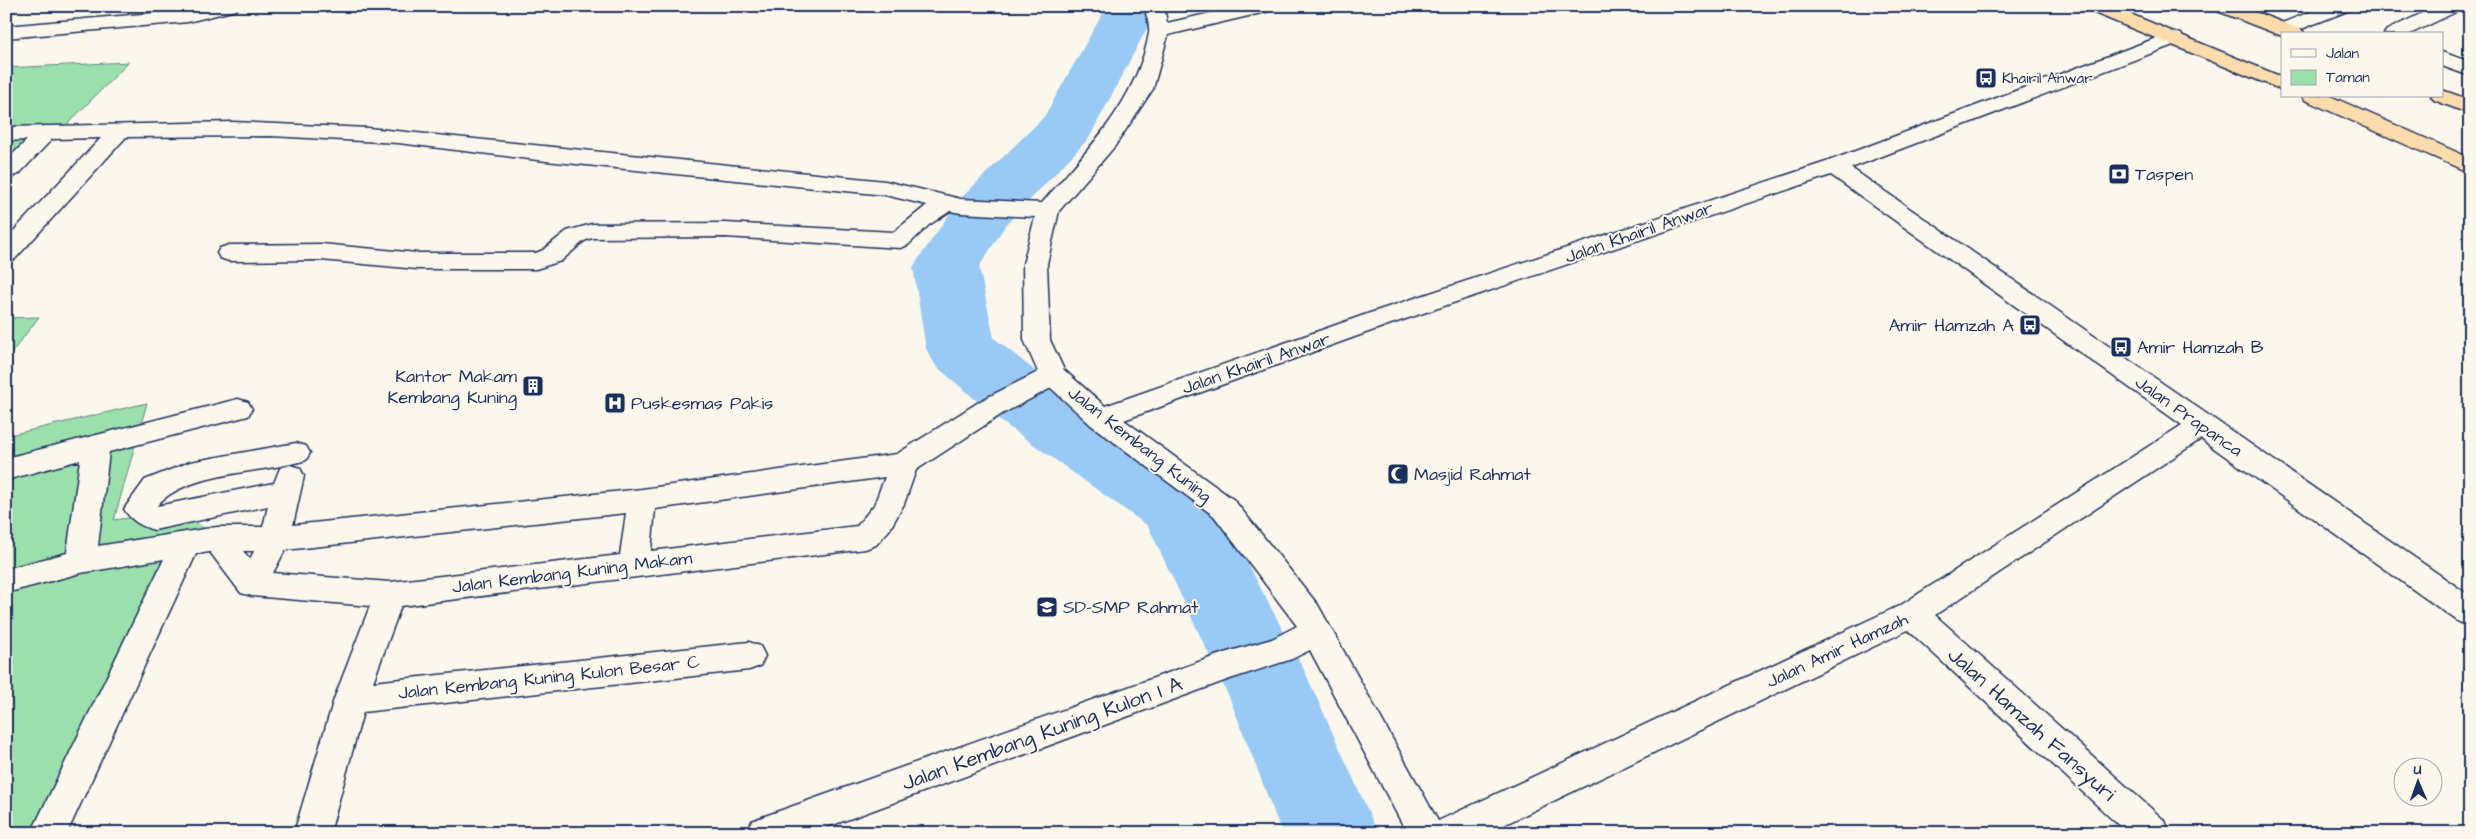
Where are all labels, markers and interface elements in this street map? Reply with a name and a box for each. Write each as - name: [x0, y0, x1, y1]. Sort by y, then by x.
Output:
- legend: [2281, 32, 2444, 98]
- text: Jalan: [2326, 43, 2360, 64]
- bus stop icon: Khairil Anwar: [1974, 66, 1998, 90]
- text: Taman: [2326, 67, 2370, 88]
- place label: Khairil Anwar: [2002, 68, 2092, 89]
- bank icon: Taspen: [2107, 162, 2131, 186]
- place label: Taspen: [2135, 162, 2193, 187]
- street label: Jalan Khairil Anwar: [1562, 195, 1717, 270]
- place label: Amir Hamzah A: [1889, 313, 2014, 338]
- bus stop icon: Amir Hamzah A: [2018, 313, 2042, 337]
- street label: Jalan Khairil Anwar: [1179, 326, 1334, 401]
- bus stop icon: Amir Hamzah B: [2109, 335, 2133, 359]
- place label: Amir Hamzah B: [2137, 335, 2264, 360]
- place label: Kantor Makam Kembang Kuning: [388, 364, 517, 411]
- street label: Jalan Prapanca: [2130, 370, 2248, 463]
- building icon: Kantor Makam Kembang Kuning: [521, 374, 545, 398]
- street label: Jalan Kembang Kuning: [1062, 380, 1217, 509]
- hospital icon: Puskesmas Pakis: [603, 391, 627, 415]
- place label: Puskesmas Pakis: [631, 391, 773, 416]
- mosque icon: Masjid Rahmat: [1386, 462, 1410, 486]
- place label: Masjid Rahmat: [1414, 462, 1532, 487]
- street label: Jalan Kembang Kuning Makam: [451, 545, 694, 601]
- school or university icon: SD-SMP Rahmat: [1035, 595, 1059, 619]
- place label: SD-SMP Rahmat: [1063, 595, 1199, 620]
- street label: Jalan Amir Hamzah: [1762, 607, 1912, 694]
- street label: Jalan Hamzah Fansyuri: [1940, 641, 2122, 809]
- street label: Jalan Kembang Kuning Kulon Besar C: [397, 649, 702, 707]
- street label: Jalan Kembang Kuning Kulon I A: [898, 669, 1188, 800]
- north arrow: [2394, 756, 2444, 806]
- text: U: [2413, 760, 2422, 780]

